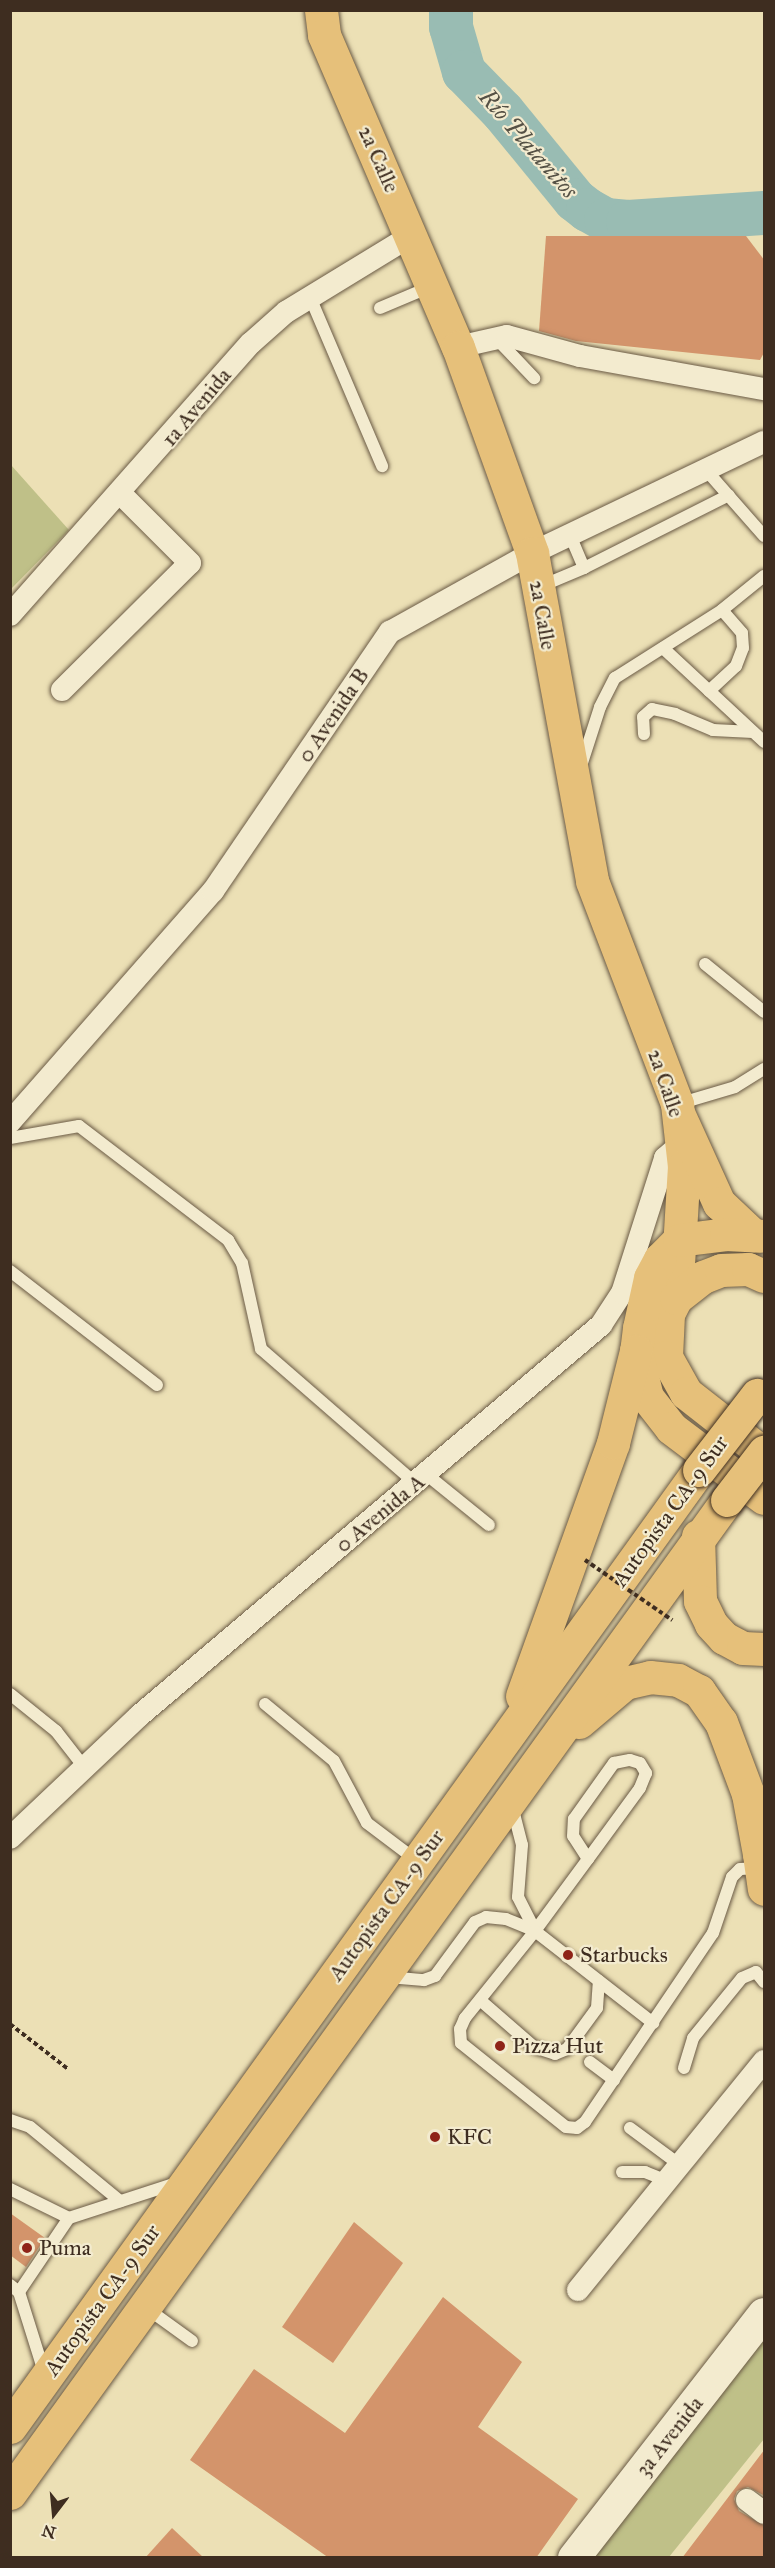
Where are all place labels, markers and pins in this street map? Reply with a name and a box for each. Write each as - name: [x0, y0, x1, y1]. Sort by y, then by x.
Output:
- place label: Starbucks: [580, 1942, 668, 1968]
- marker: Starbucks: [561, 1948, 575, 1962]
- place label: Pizza Hut: [512, 2033, 603, 2059]
- marker: Pizza Hut: [493, 2039, 507, 2053]
- place label: KFC: [447, 2124, 492, 2150]
- marker: KFC: [428, 2130, 442, 2144]
- place label: Puma: [39, 2235, 91, 2261]
- marker: Puma: [20, 2241, 34, 2255]

